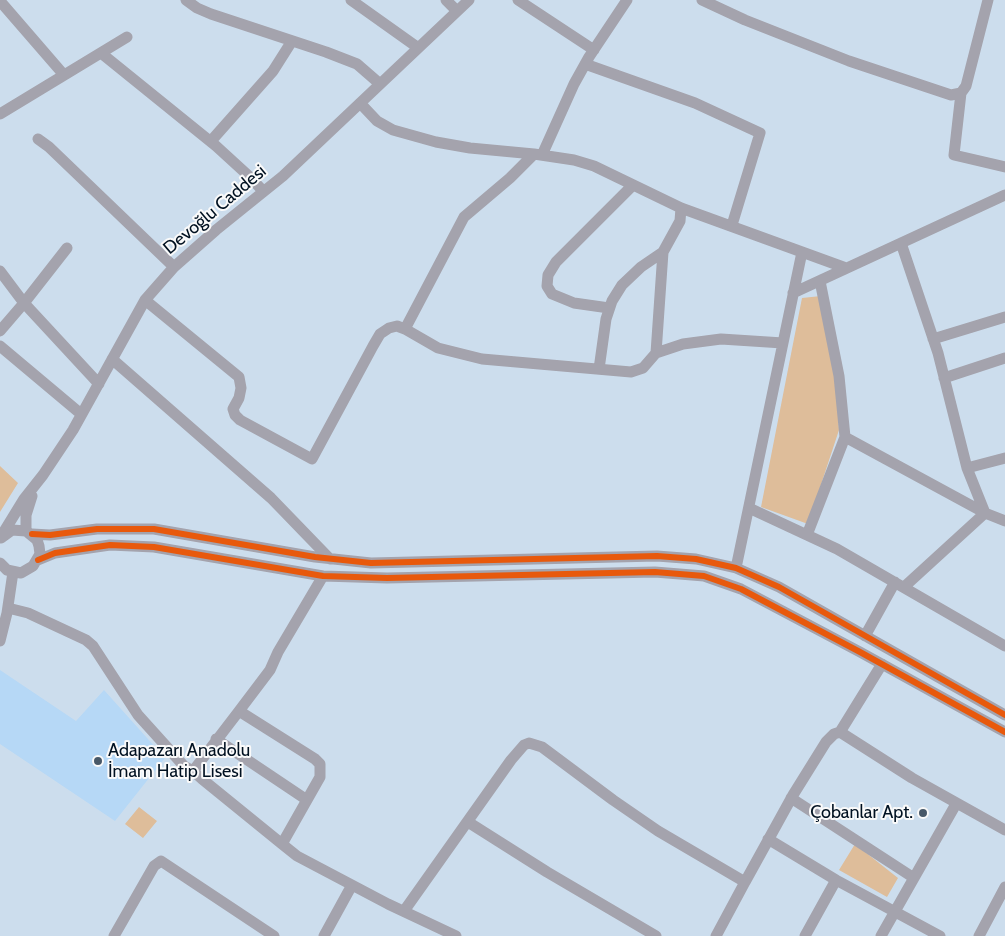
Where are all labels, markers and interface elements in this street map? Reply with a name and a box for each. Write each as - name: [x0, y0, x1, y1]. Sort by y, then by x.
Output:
- street label: Devoğlu Caddesi: [159, 161, 271, 259]
- place label: Adapazarı Anadolu İmam Hatip Lisesi: [108, 740, 250, 782]
- marker: Adapazarı Anadolu İmam Hatip Lisesi: [92, 755, 104, 767]
- place label: Çobanlar Apt.: [810, 802, 913, 824]
- marker: Çobanlar Apt.: [917, 807, 929, 819]

